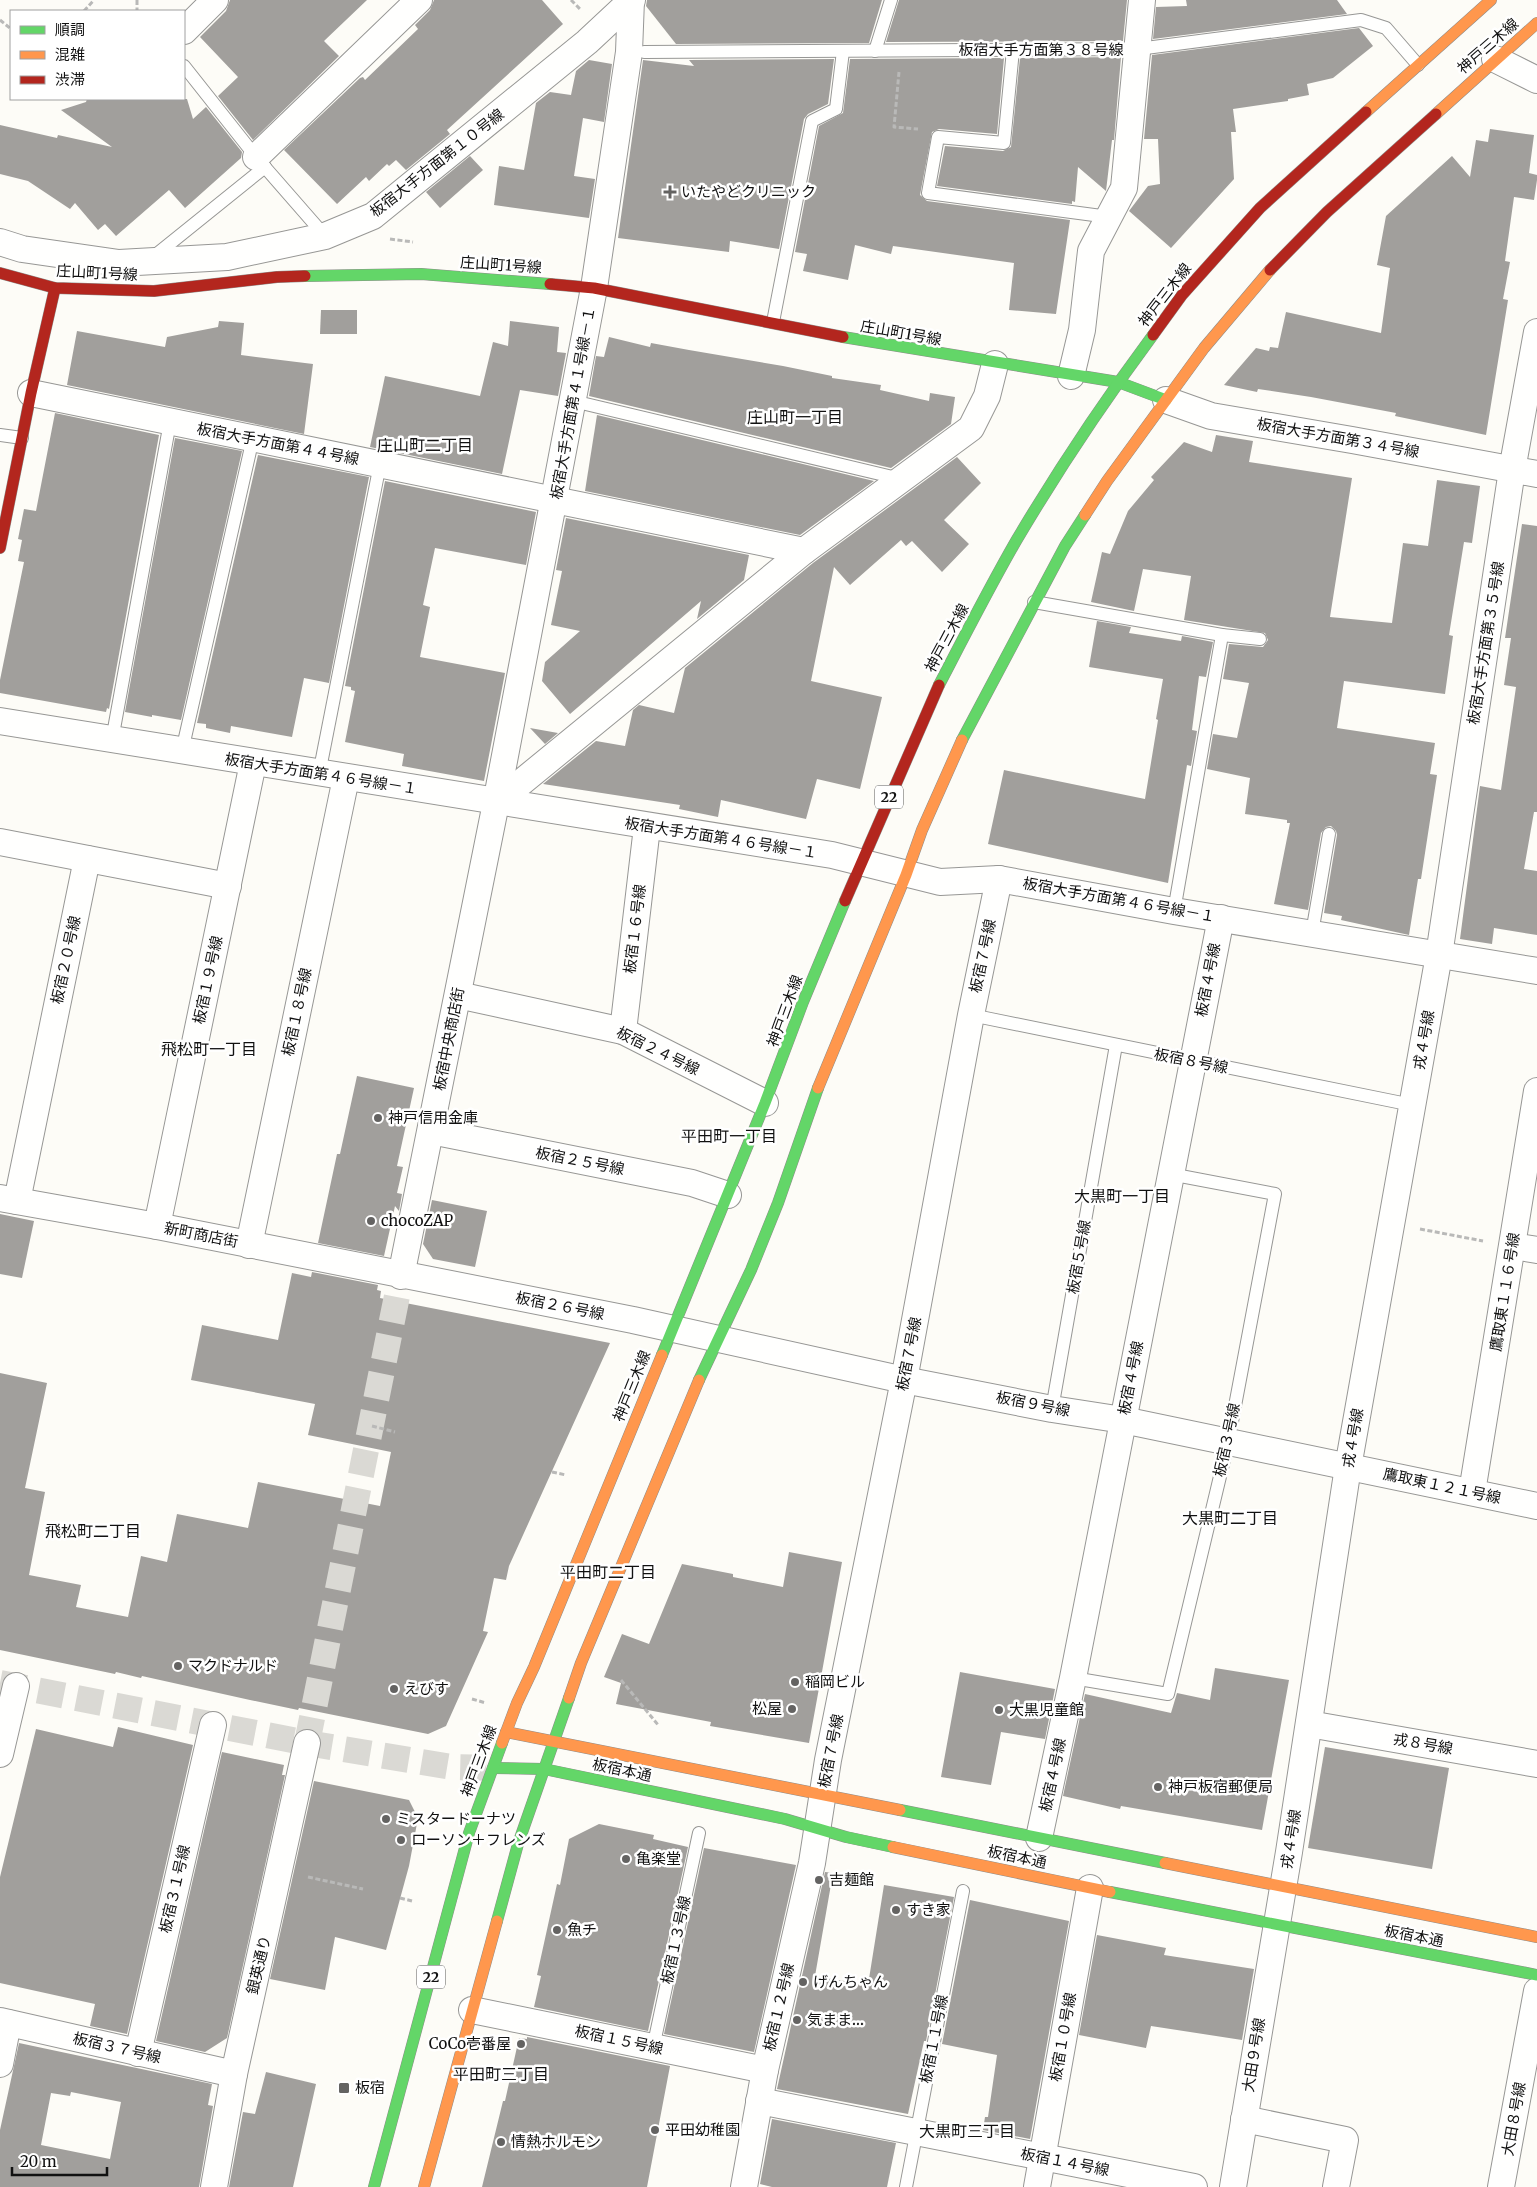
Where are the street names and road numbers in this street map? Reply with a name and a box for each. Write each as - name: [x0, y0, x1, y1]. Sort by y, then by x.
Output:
- street label: 神戸三木線: [1453, 14, 1522, 77]
- street label: 板宿大手方面第３８号線: [958, 40, 1124, 59]
- street label: 板宿大手方面第１０号線: [366, 104, 508, 221]
- street label: 庄山町1号線: [460, 252, 542, 277]
- street label: 神戸三木線: [1134, 259, 1195, 330]
- street label: 庄山町1号線: [56, 261, 138, 284]
- street label: 板宿大手方面第４１号線－１: [546, 305, 599, 501]
- street label: 庄山町1号線: [859, 316, 943, 349]
- street label: 板宿大手方面第３４号線: [1255, 414, 1421, 461]
- street label: 板宿大手方面第４４号線: [195, 418, 361, 469]
- street label: 板宿大手方面第３５号線: [1463, 560, 1508, 726]
- street label: 神戸三木線: [921, 600, 973, 675]
- street label: 板宿大手方面第４６号線－１: [223, 749, 419, 798]
- road number: 22: [875, 786, 903, 809]
- street label: 板宿大手方面第４６号線－１: [623, 813, 819, 862]
- street label: 板宿大手方面第４６号線－１: [1021, 873, 1217, 926]
- street label: 板宿１６号線: [620, 883, 649, 975]
- street label: 板宿２０号線: [47, 914, 84, 1006]
- street label: 板宿７号線: [965, 917, 1000, 995]
- street label: 板宿１９号線: [189, 934, 226, 1026]
- street label: 板宿４号線: [1191, 941, 1224, 1019]
- street label: 板宿１８号線: [278, 966, 315, 1058]
- street label: 神戸三木線: [763, 972, 806, 1049]
- street label: 板宿中央商店街: [429, 986, 468, 1092]
- street label: 戎４号線: [1409, 1009, 1438, 1071]
- street label: 板宿２４号線: [614, 1022, 703, 1079]
- street label: 板宿８号線: [1152, 1044, 1230, 1077]
- street label: 板宿２５号線: [534, 1143, 626, 1178]
- street label: 新町商店街: [162, 1218, 240, 1251]
- street label: 板宿５号線: [1063, 1218, 1094, 1296]
- street label: 鷹取東１１６号線: [1486, 1231, 1523, 1353]
- street label: 板宿２６号線: [514, 1288, 606, 1323]
- street label: 板宿７号線: [892, 1315, 925, 1393]
- street label: 板宿４号線: [1114, 1339, 1147, 1417]
- street label: 神戸三木線: [609, 1347, 654, 1424]
- street label: 板宿９号線: [994, 1387, 1072, 1420]
- street label: 板宿３号線: [1209, 1401, 1244, 1479]
- street label: 戎４号線: [1338, 1407, 1367, 1469]
- street label: 鷹取東１２１号線: [1381, 1464, 1503, 1507]
- street label: 板宿７号線: [814, 1712, 847, 1790]
- street label: 神戸三木線: [457, 1722, 500, 1799]
- street label: 戎８号線: [1392, 1729, 1454, 1758]
- street label: 板宿４号線: [1035, 1736, 1070, 1814]
- street label: 板宿本通: [591, 1754, 653, 1785]
- street label: 戎４号線: [1276, 1808, 1305, 1870]
- street label: 板宿本通: [986, 1841, 1048, 1872]
- street label: 板宿３１号線: [155, 1843, 194, 1935]
- street label: 板宿１３号線: [657, 1894, 694, 1986]
- street label: 板宿本通: [1383, 1920, 1445, 1951]
- street label: 銀英通り: [243, 1934, 275, 1996]
- street label: 板宿１２号線: [759, 1961, 798, 2053]
- road number: 22: [417, 1965, 445, 1988]
- street label: 板宿１０号線: [1045, 1991, 1080, 2083]
- street label: 板宿１１号線: [916, 1993, 951, 2085]
- street label: 大田９号線: [1238, 2016, 1269, 2093]
- street label: 板宿１５号線: [573, 2021, 665, 2058]
- street label: 板宿３７号線: [71, 2028, 163, 2067]
- street label: 大田８号線: [1498, 2080, 1529, 2158]
- street label: 板宿１４号線: [1019, 2144, 1111, 2179]

